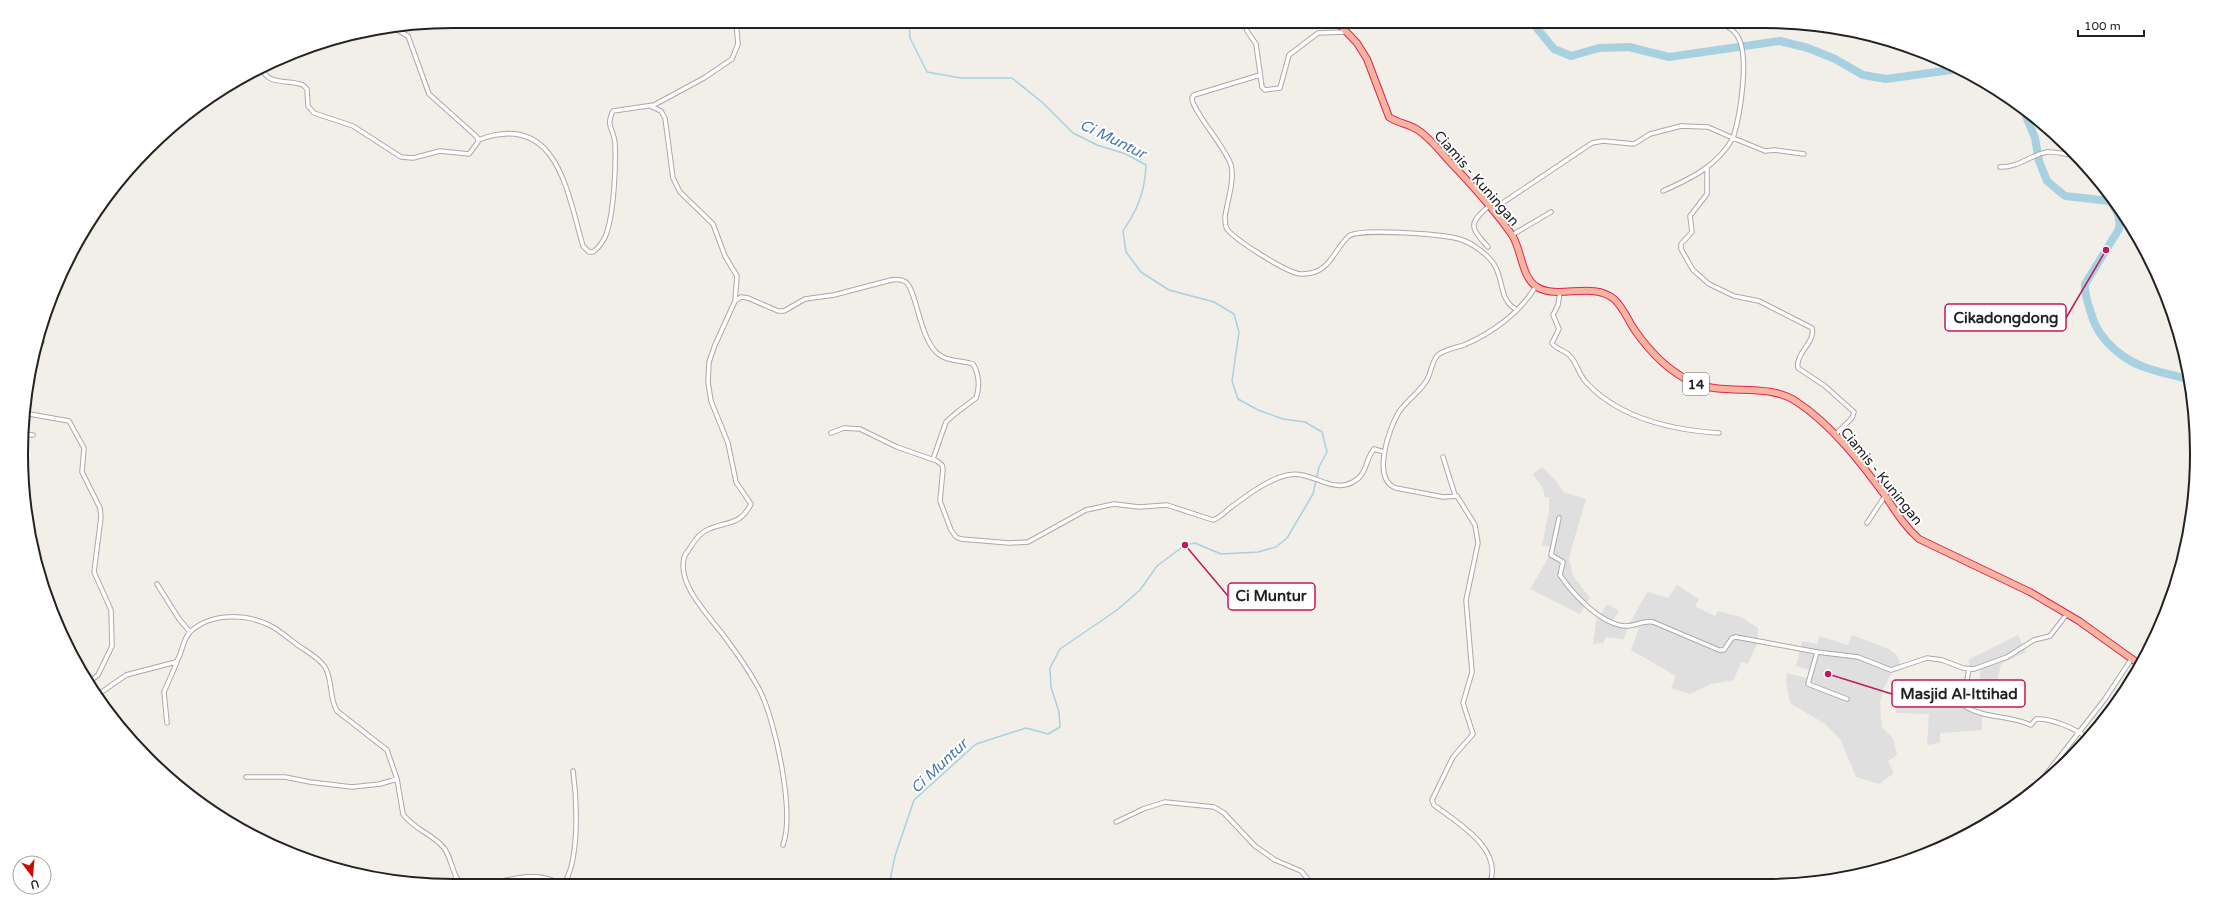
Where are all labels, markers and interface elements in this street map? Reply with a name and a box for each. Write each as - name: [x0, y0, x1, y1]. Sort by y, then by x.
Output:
- scale bar: [2078, 12, 2144, 38]
- text: 100 m: [2084, 19, 2121, 33]
- water label: Ci Muntur: [1077, 115, 1151, 164]
- street label: Ciamis - Kuningan: [1431, 127, 1523, 229]
- callout: Cikadongdong: [1945, 304, 2066, 331]
- text: Cikadongdong: [1954, 309, 2059, 328]
- road number: 14: [1683, 373, 1709, 395]
- street label: Ciamis - Kuningan: [1837, 424, 1926, 529]
- callout: Ci Muntur: [1228, 583, 1315, 610]
- text: Ci Muntur: [1235, 587, 1307, 605]
- callout: Masjid Al-Ittihad: [1892, 680, 2025, 707]
- text: Masjid Al-Ittihad: [1900, 685, 2018, 704]
- water label: Ci Muntur: [907, 734, 973, 797]
- north arrow: [12, 855, 52, 895]
- text: U: [29, 877, 40, 892]

